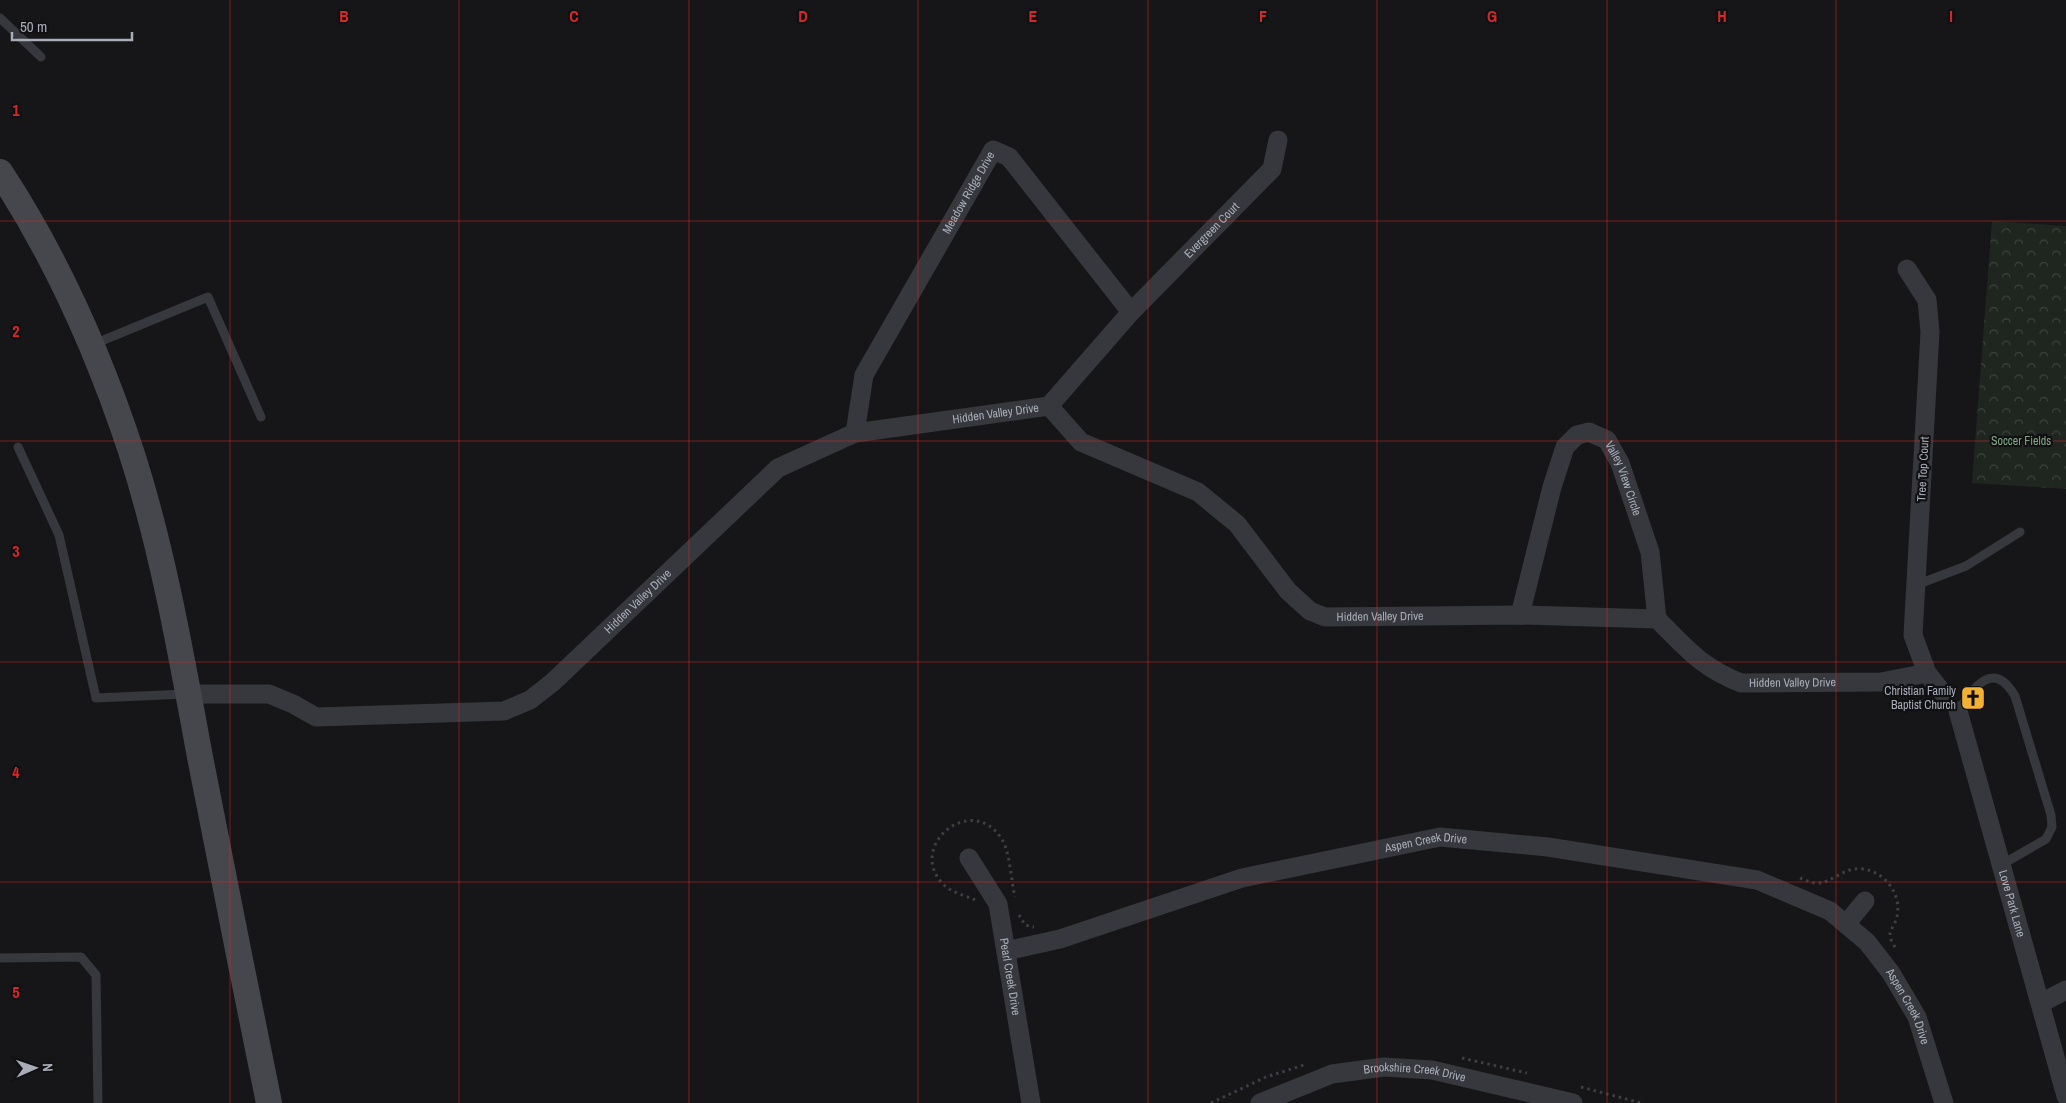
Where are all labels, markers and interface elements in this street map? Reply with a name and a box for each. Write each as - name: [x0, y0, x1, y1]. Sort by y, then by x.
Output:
- text: B: [339, 5, 349, 27]
- text: C: [569, 5, 579, 27]
- text: D: [798, 5, 808, 27]
- text: E: [1029, 5, 1038, 27]
- text: F: [1259, 5, 1267, 27]
- text: G: [1487, 5, 1497, 27]
- text: H: [1717, 5, 1727, 27]
- text: I: [1949, 5, 1953, 27]
- scale bar: [12, 10, 132, 42]
- text: 50 m: [20, 16, 47, 37]
- text: 1: [12, 99, 20, 121]
- street label: Meadow Ridge Drive: [939, 148, 999, 237]
- street label: Evergreen Court: [1181, 199, 1243, 261]
- text: 2: [12, 320, 20, 342]
- street label: Hidden Valley Drive: [951, 400, 1040, 427]
- park label: Soccer Fields: [1991, 433, 2051, 449]
- street label: Tree Top Court: [1913, 436, 1933, 502]
- street label: Valley View Circle: [1601, 438, 1645, 518]
- text: 3: [12, 540, 20, 562]
- street label: Hidden Valley Drive: [601, 566, 675, 637]
- street label: Hidden Valley Drive: [1336, 608, 1424, 625]
- street label: Hidden Valley Drive: [1749, 674, 1836, 691]
- place label: Christian Family Baptist Church: [1884, 683, 1956, 713]
- church icon: Christian Family Baptist Church: [1960, 685, 1986, 711]
- text: 4: [12, 761, 20, 783]
- street label: Aspen Creek Drive: [1382, 829, 1468, 856]
- street label: Love Park Lane: [1995, 868, 2029, 939]
- street label: Pearl Creek Drive: [996, 937, 1024, 1017]
- street label: Aspen Creek Drive: [1882, 964, 1933, 1046]
- text: 5: [12, 981, 20, 1003]
- north arrow: [10, 1043, 60, 1093]
- street label: Brookshire Creek Drive: [1363, 1059, 1467, 1086]
- text: N: [39, 1063, 57, 1072]

